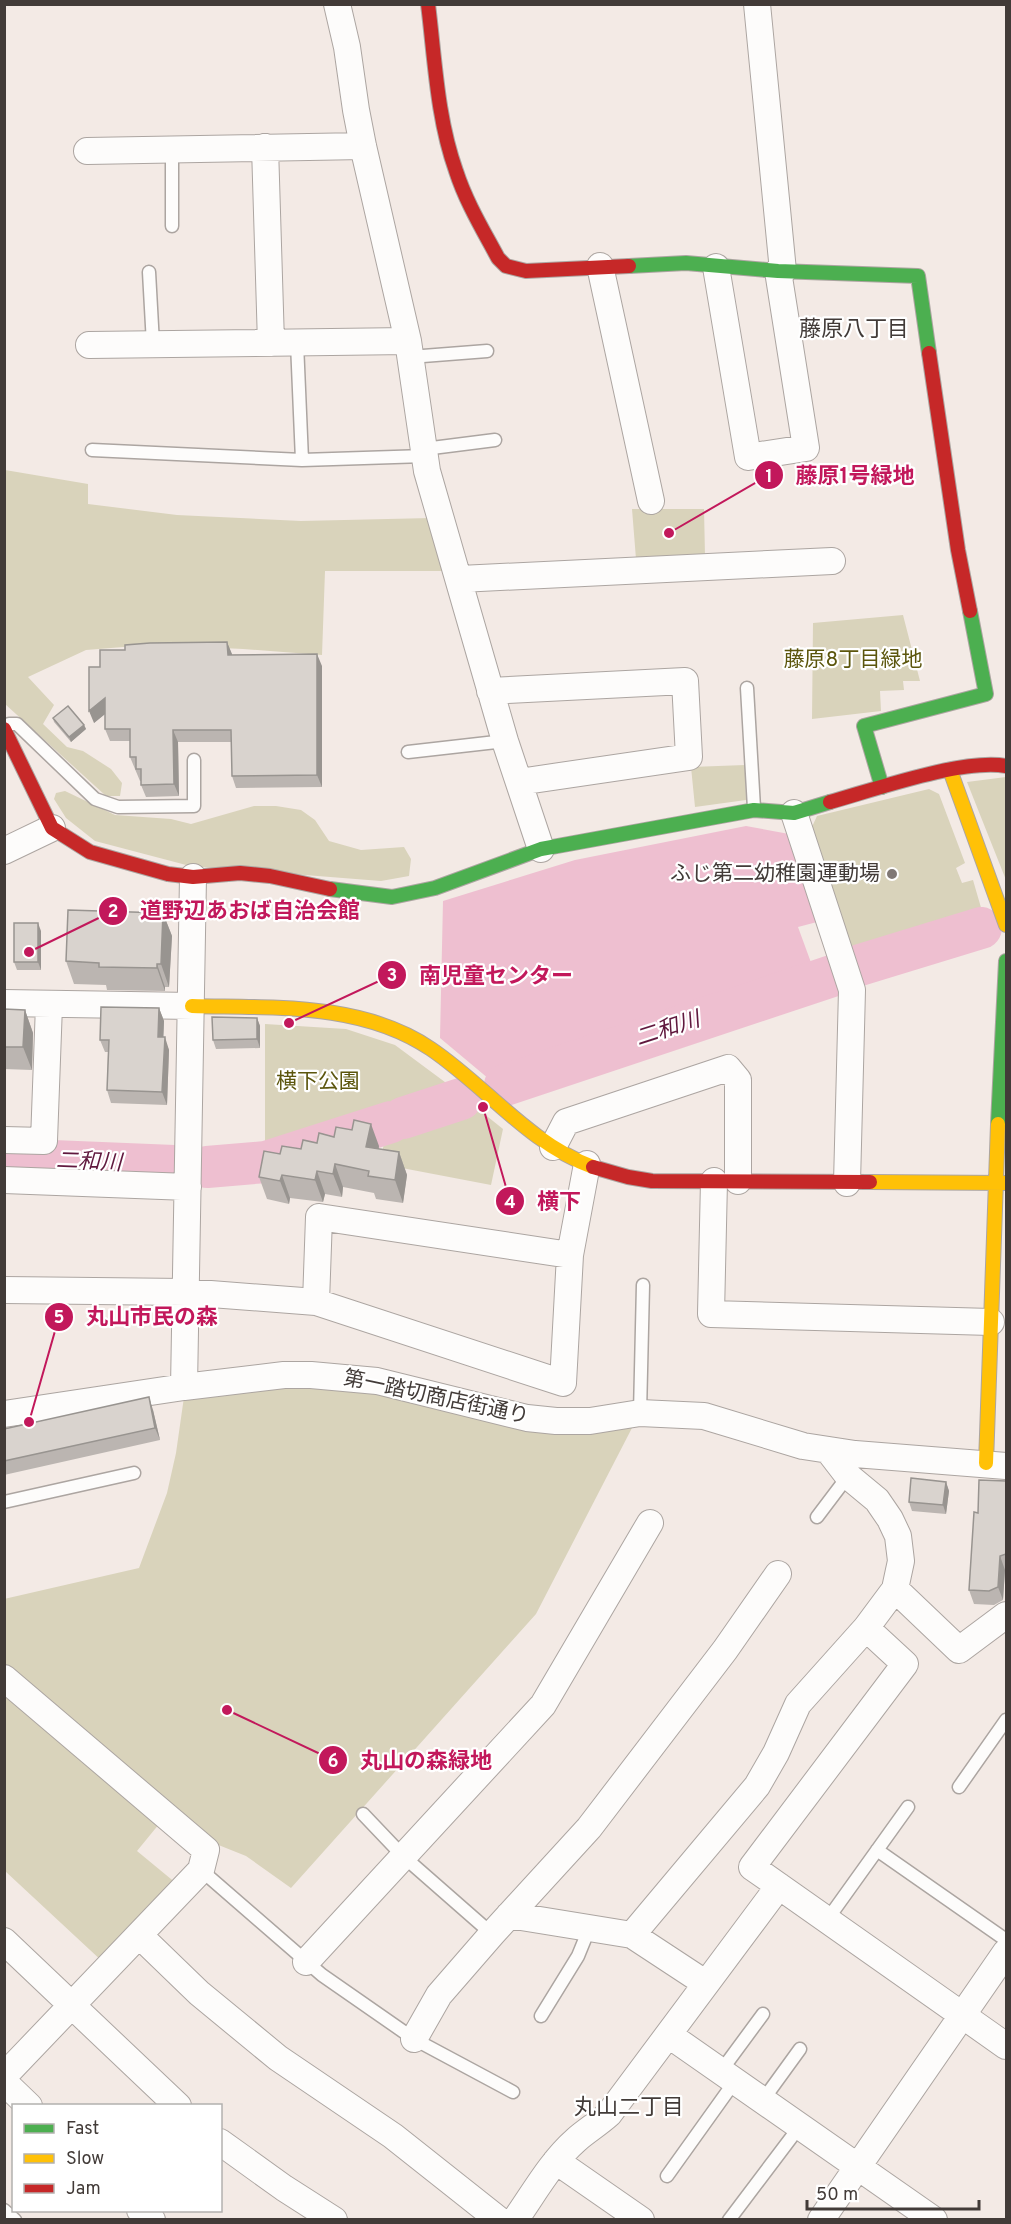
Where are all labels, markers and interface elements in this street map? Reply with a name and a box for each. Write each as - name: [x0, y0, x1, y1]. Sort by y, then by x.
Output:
- district label: 藤原八丁目: [799, 317, 909, 344]
- callout: 藤原1号緑地: [754, 455, 926, 495]
- text: 藤原1号緑地: [796, 464, 914, 491]
- text: 1: [765, 466, 773, 489]
- park label: 藤原8丁目緑地: [784, 647, 922, 674]
- place label: ふじ第二幼稚園運動場: [670, 861, 880, 888]
- marker: ふじ第二幼稚園運動場: [885, 867, 899, 881]
- callout: 道野辺あおば自治会館: [98, 891, 372, 931]
- text: 道野辺あおば自治会館: [140, 899, 360, 926]
- text: 2: [107, 901, 119, 924]
- callout: 南児童センター: [377, 955, 585, 995]
- text: 南児童センター: [419, 964, 573, 991]
- text: 3: [387, 965, 397, 988]
- water label: 二和川: [632, 1006, 705, 1053]
- park label: 横下公園: [276, 1069, 360, 1096]
- water label: 二和川: [56, 1148, 124, 1178]
- callout: 横下: [495, 1181, 593, 1221]
- text: 横下: [537, 1190, 581, 1217]
- text: 4: [504, 1192, 516, 1215]
- callout: 丸山市民の森: [44, 1297, 230, 1337]
- text: 丸山市民の森: [86, 1305, 218, 1332]
- text: 5: [54, 1307, 65, 1330]
- street label: 第一踏切商店街通り: [341, 1365, 531, 1431]
- callout: 丸山の森緑地: [318, 1740, 504, 1780]
- text: 丸山の森緑地: [360, 1749, 492, 1776]
- text: 6: [327, 1751, 339, 1774]
- district label: 丸山二丁目: [574, 2095, 684, 2122]
- legend: [12, 2104, 222, 2212]
- text: Fast: [66, 2118, 99, 2141]
- text: Slow: [66, 2148, 104, 2171]
- scale bar: [807, 2173, 980, 2211]
- text: Jam: [66, 2178, 101, 2201]
- text: 50 m: [816, 2184, 858, 2207]

